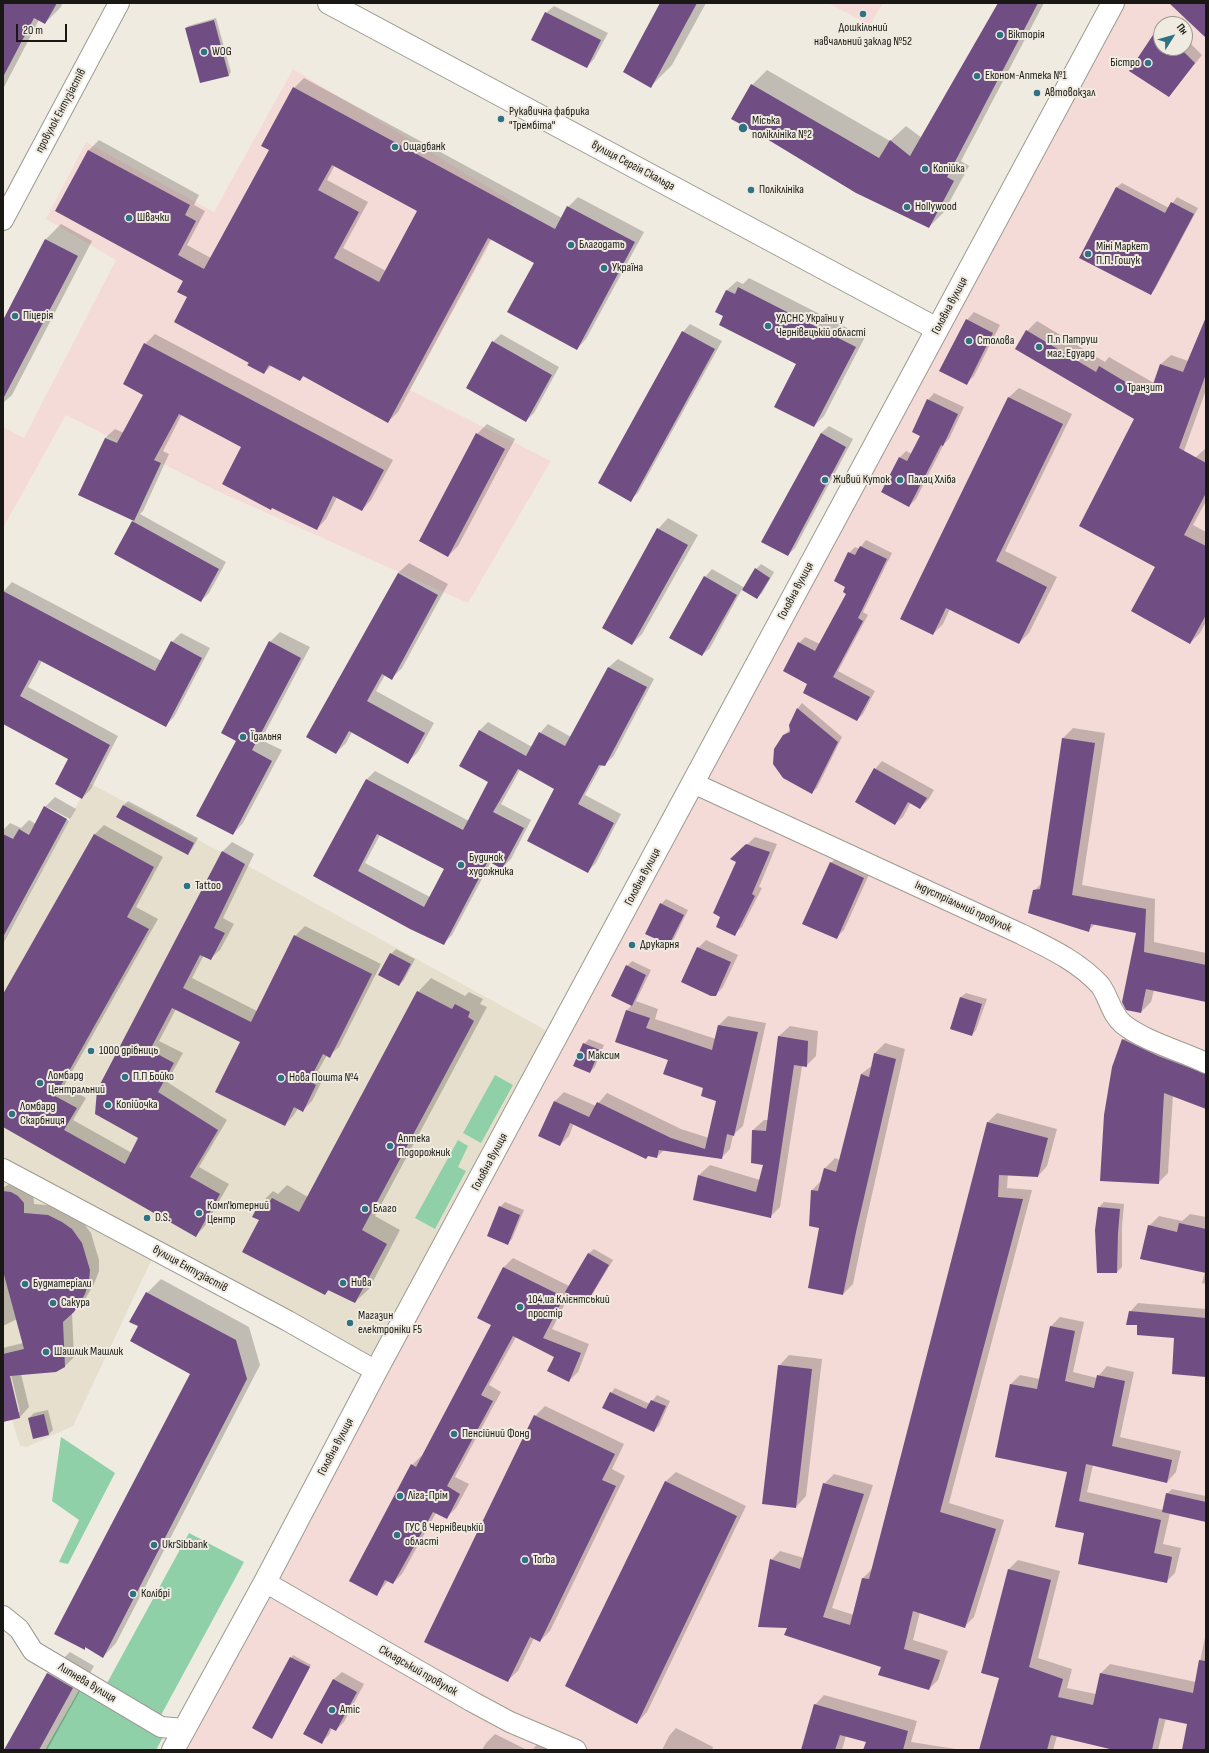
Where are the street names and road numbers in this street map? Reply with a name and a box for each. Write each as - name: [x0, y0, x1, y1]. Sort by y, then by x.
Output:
- street label: провулок Ентузіастів: [33, 66, 89, 156]
- street label: вулиця Сергія Скальда: [589, 138, 677, 194]
- street label: Головна вулиця: [929, 275, 971, 337]
- street label: Головна вулиця: [775, 560, 817, 622]
- street label: Головна вулиця: [622, 846, 664, 908]
- street label: Індустріальний провулок: [912, 878, 1014, 936]
- street label: Головна вулиця: [469, 1131, 511, 1193]
- street label: вулиця Ентузіастів: [150, 1242, 230, 1296]
- street label: Головна вулиця: [315, 1416, 357, 1478]
- street label: Складський провулок: [376, 1643, 460, 1699]
- street label: Липнева вулиця: [55, 1660, 119, 1706]

